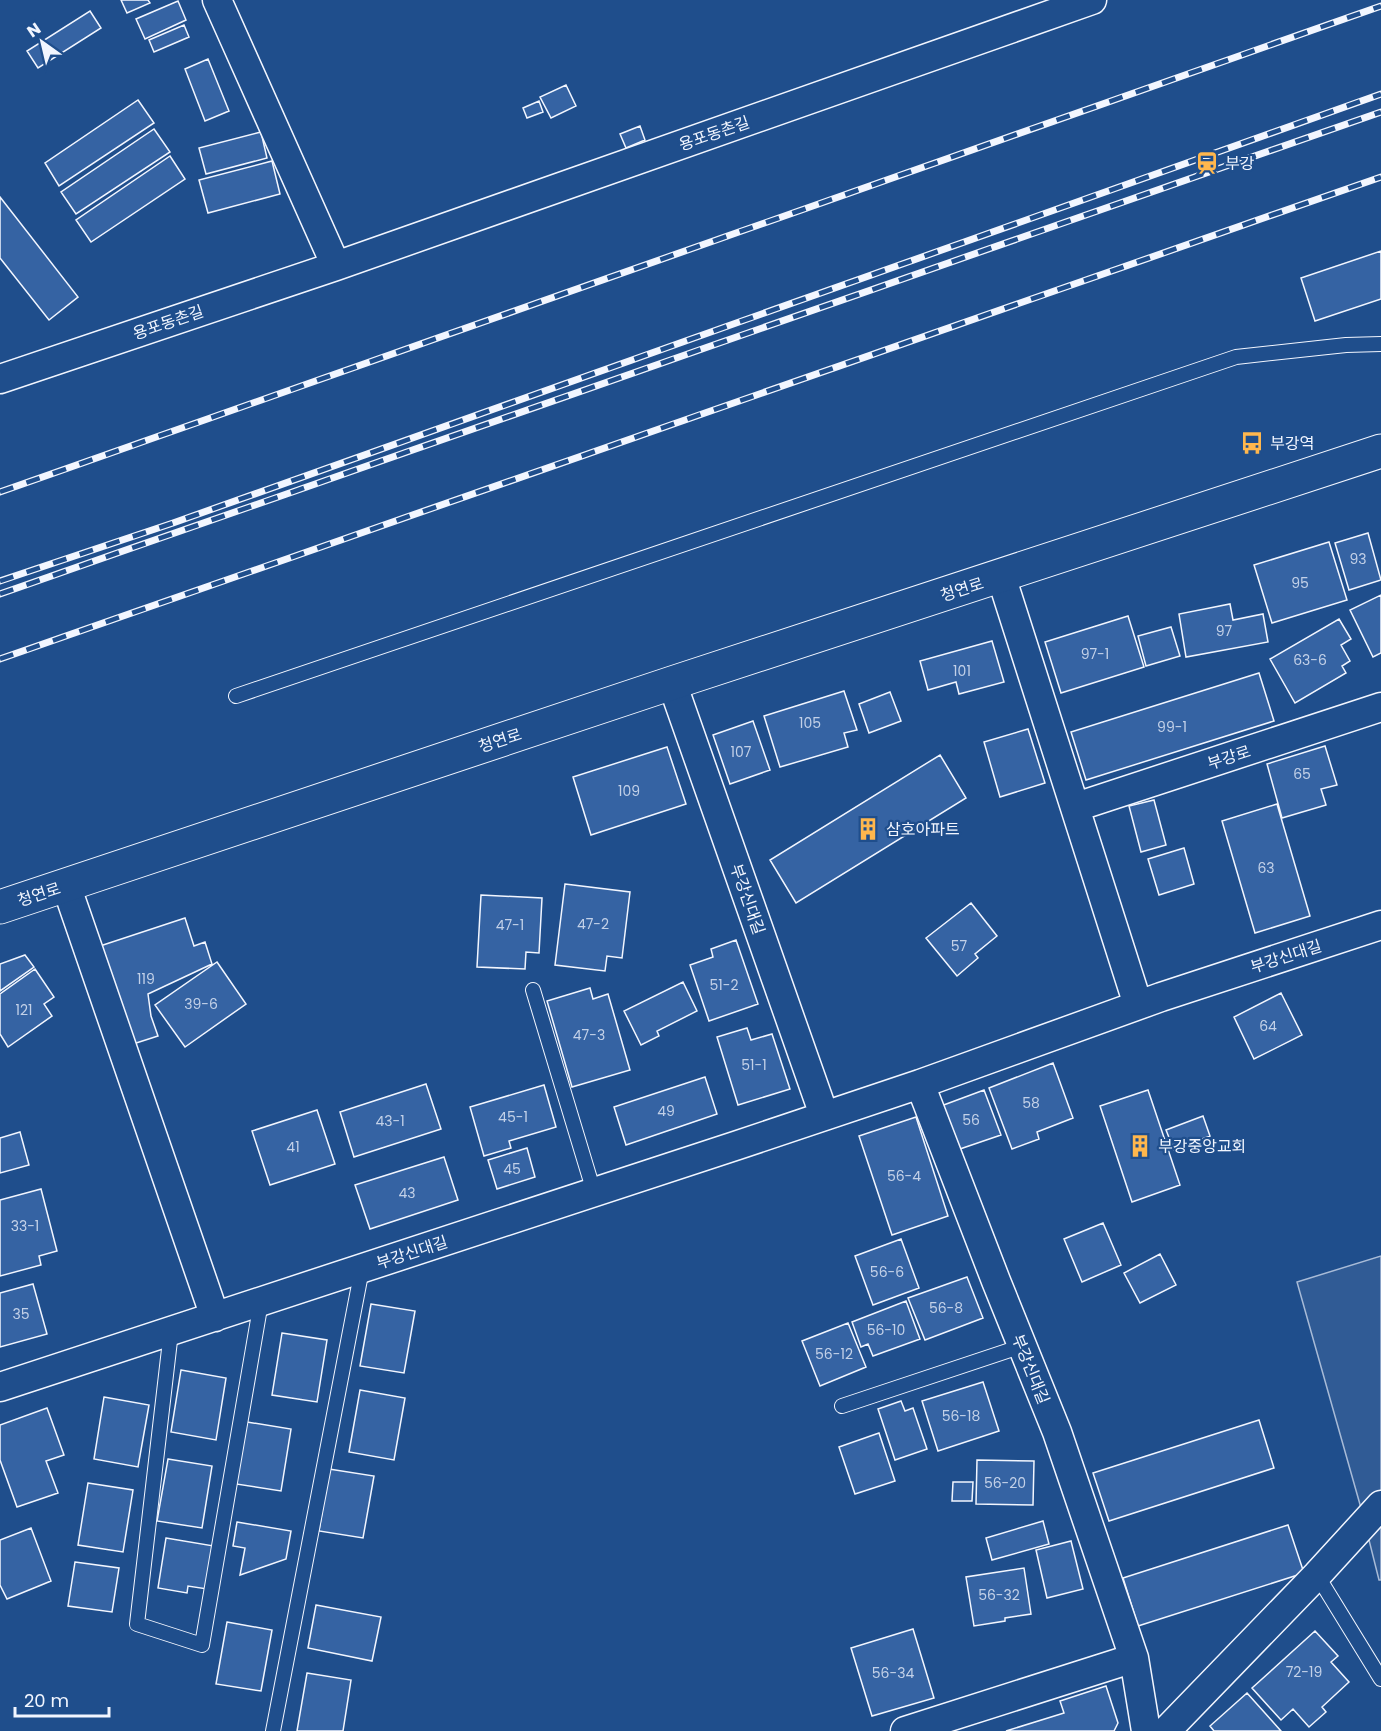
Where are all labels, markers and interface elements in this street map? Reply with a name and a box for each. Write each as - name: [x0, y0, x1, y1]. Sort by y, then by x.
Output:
- north arrow: [12, 12, 72, 72]
- text: N: [22, 17, 45, 43]
- street label: 용포동촌길: [676, 111, 753, 156]
- station icon: 부강: [1194, 150, 1220, 176]
- place label: 부강: [1225, 152, 1255, 175]
- street label: 용포동촌길: [130, 300, 207, 345]
- bus stop icon: 부강역: [1239, 430, 1265, 456]
- place label: 부강역: [1270, 432, 1314, 455]
- house number: 93: [1349, 549, 1367, 569]
- street label: 청연로: [938, 572, 987, 607]
- house number: 95: [1291, 573, 1309, 593]
- house number: 97: [1216, 621, 1233, 641]
- house number: 97-1: [1081, 644, 1109, 664]
- house number: 63-6: [1293, 650, 1327, 670]
- house number: 101: [953, 661, 971, 681]
- house number: 105: [799, 713, 821, 733]
- house number: 99-1: [1157, 717, 1187, 737]
- street label: 청연로: [476, 723, 525, 758]
- street label: 부강로: [1205, 740, 1254, 775]
- house number: 107: [731, 742, 752, 762]
- house number: 65: [1293, 764, 1311, 784]
- house number: 109: [618, 781, 640, 801]
- building icon: 삼호아파트: [855, 816, 881, 842]
- place label: 삼호아파트: [886, 818, 960, 841]
- house number: 63: [1257, 858, 1275, 878]
- street label: 부강신대길: [725, 861, 770, 938]
- street label: 청연로: [15, 877, 64, 912]
- house number: 47-2: [577, 914, 609, 934]
- house number: 47-1: [496, 915, 524, 935]
- street label: 부강신대길: [1248, 934, 1325, 979]
- house number: 57: [951, 936, 968, 956]
- house number: 119: [137, 969, 155, 989]
- house number: 51-2: [709, 975, 739, 995]
- house number: 39-6: [184, 994, 218, 1014]
- house number: 121: [15, 1000, 33, 1020]
- house number: 64: [1259, 1016, 1277, 1036]
- house number: 47-3: [573, 1025, 605, 1045]
- house number: 51-1: [741, 1055, 767, 1075]
- house number: 58: [1022, 1093, 1040, 1113]
- house number: 49: [657, 1101, 675, 1121]
- house number: 45-1: [498, 1107, 528, 1127]
- house number: 56: [962, 1110, 980, 1130]
- house number: 43-1: [375, 1111, 405, 1131]
- building icon: 부강중앙교회: [1127, 1133, 1153, 1159]
- place label: 부강중앙교회: [1158, 1135, 1246, 1158]
- house number: 41: [286, 1137, 300, 1157]
- house number: 45: [503, 1159, 521, 1179]
- house number: 56-4: [887, 1166, 921, 1186]
- house number: 43: [398, 1183, 416, 1203]
- house number: 33-1: [11, 1216, 39, 1236]
- street label: 부강신대길: [374, 1230, 451, 1275]
- house number: 56-6: [870, 1262, 904, 1282]
- house number: 56-8: [929, 1298, 963, 1318]
- house number: 35: [12, 1304, 30, 1324]
- house number: 56-10: [867, 1320, 905, 1340]
- street label: 부강신대길: [1006, 1331, 1055, 1408]
- house number: 56-12: [815, 1344, 853, 1364]
- house number: 56-18: [942, 1406, 981, 1426]
- house number: 56-20: [984, 1473, 1026, 1493]
- house number: 56-32: [978, 1585, 1020, 1605]
- house number: 72-19: [1286, 1662, 1322, 1682]
- house number: 56-34: [872, 1663, 914, 1683]
- scale bar: [15, 1680, 110, 1718]
- text: 20 m: [24, 1688, 69, 1713]

